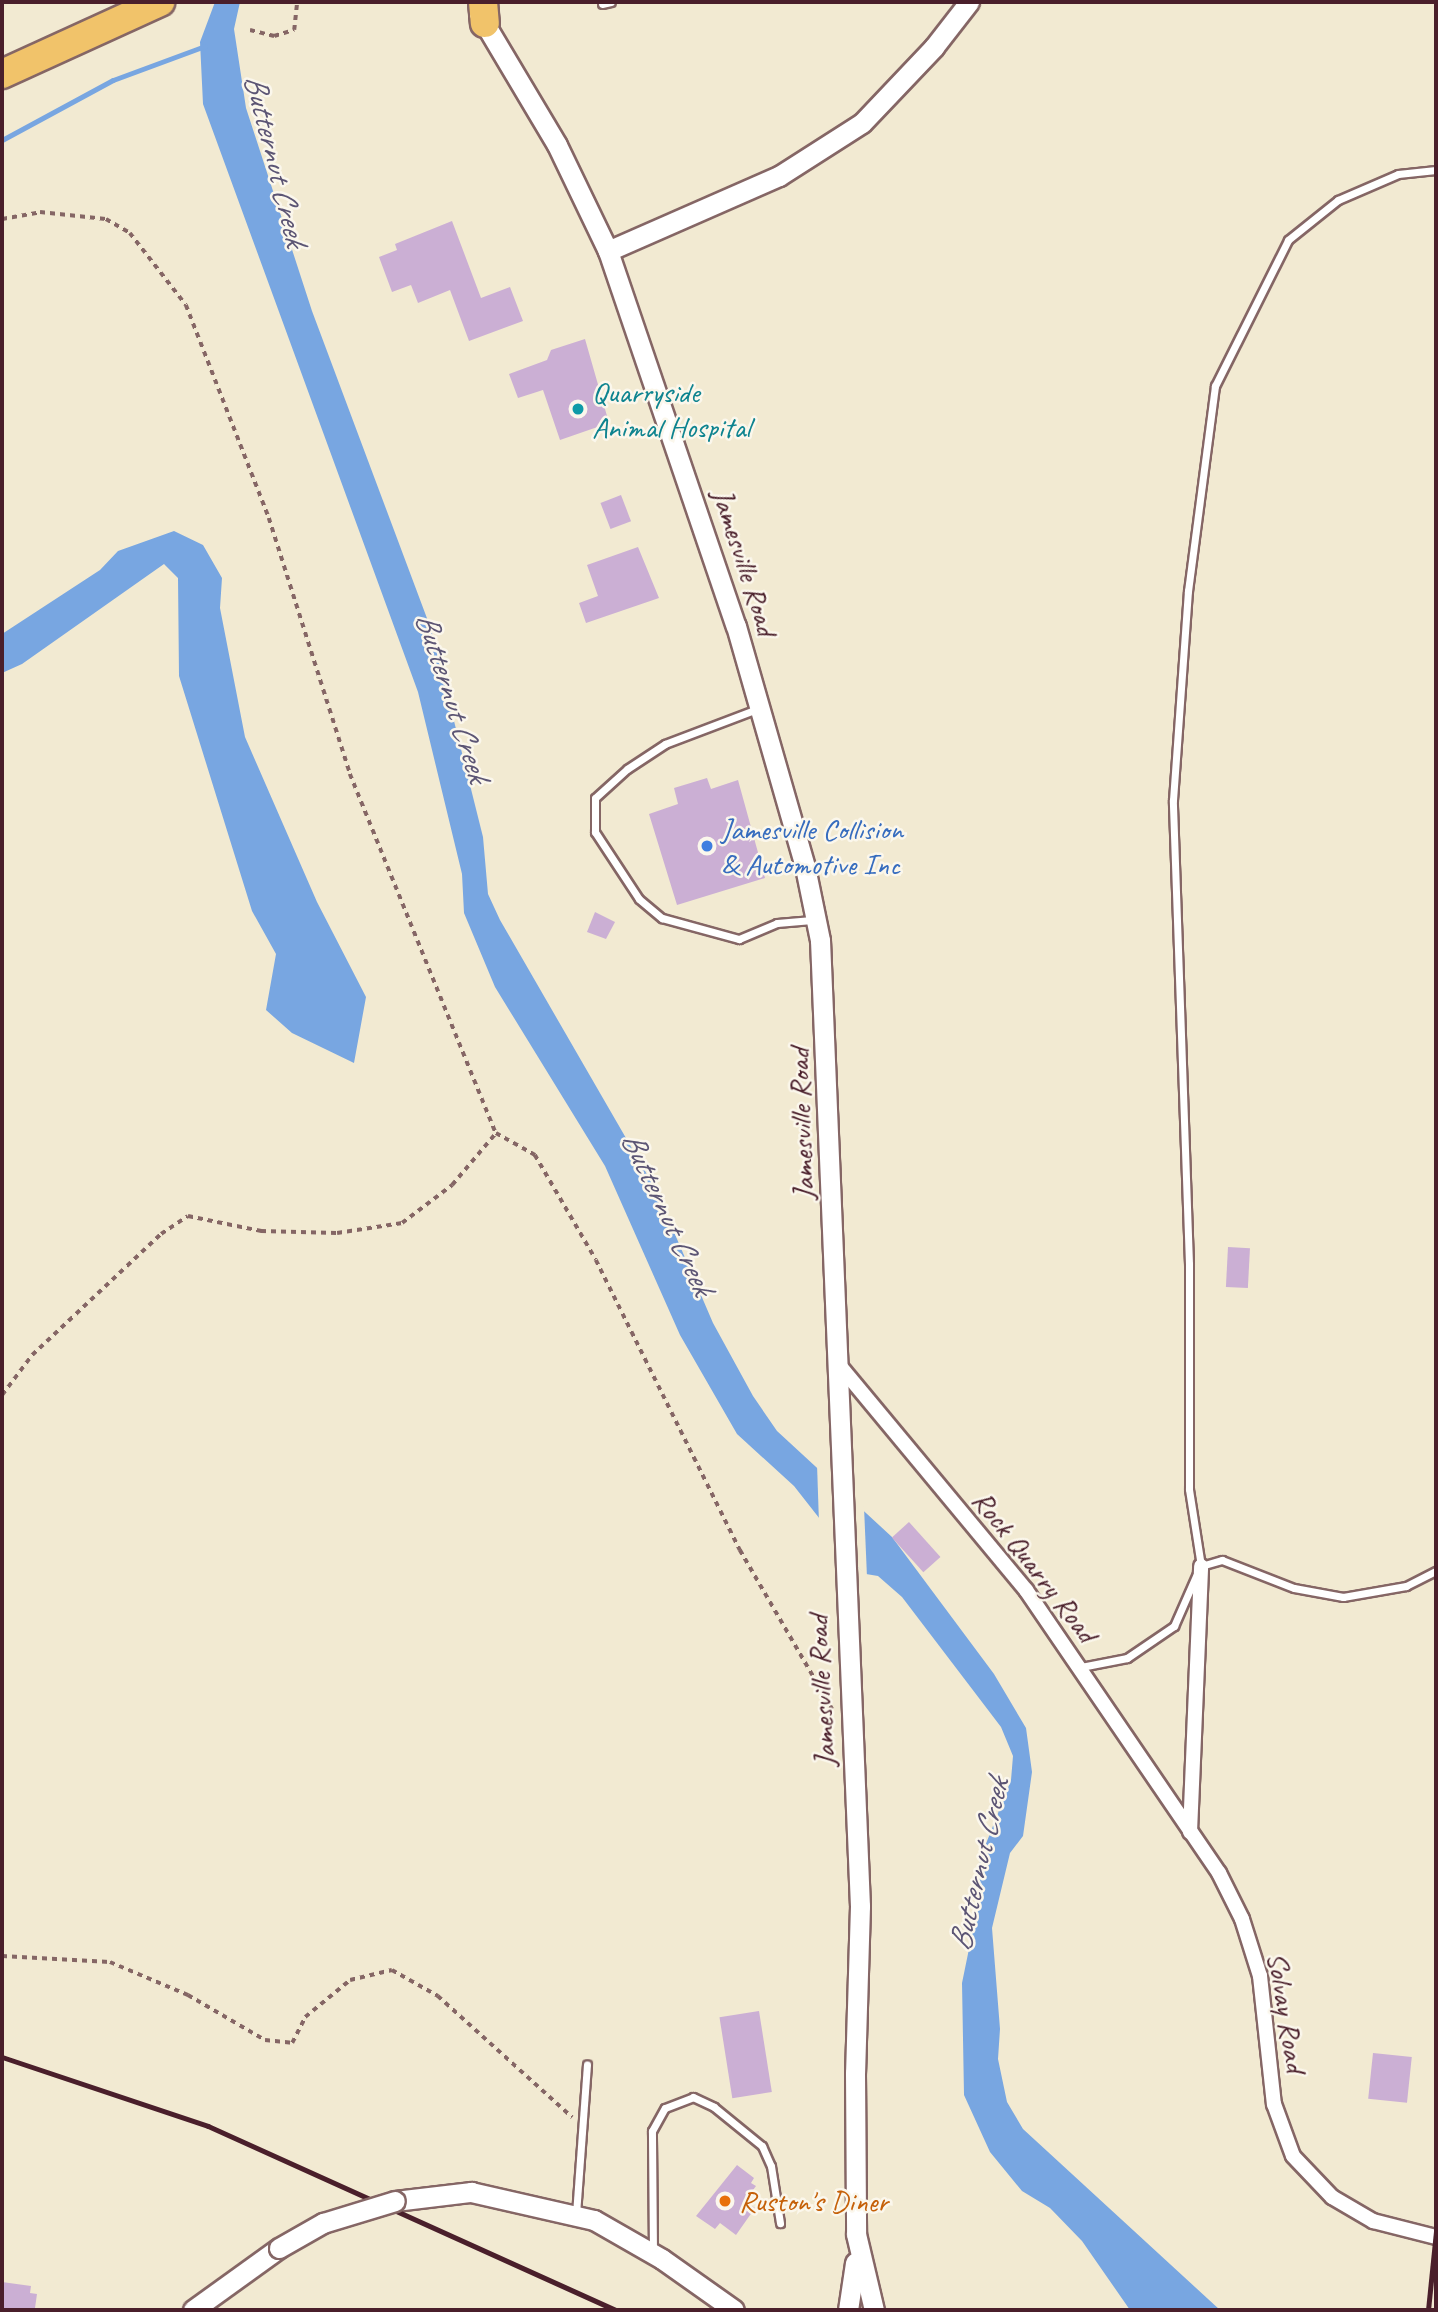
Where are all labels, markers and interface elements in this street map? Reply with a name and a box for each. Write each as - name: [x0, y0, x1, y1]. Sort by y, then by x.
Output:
- water label: Butternut Creek: [235, 70, 315, 250]
- place label: Quarryside Animal Hospital: [592, 374, 751, 444]
- marker: Quarryside Animal Hospital: [570, 401, 586, 417]
- street label: Jamesville Road: [704, 484, 786, 640]
- water label: Butternut Creek: [407, 608, 497, 786]
- place label: Jamesville Collision & Automotive Inc: [721, 811, 903, 882]
- marker: Jamesville Collision & Automotive Inc: [699, 838, 715, 854]
- street label: Jamesville Road: [780, 1048, 822, 1200]
- water label: Butternut Creek: [613, 1125, 721, 1301]
- street label: Rock Quarry Road: [965, 1483, 1105, 1649]
- street label: Jamesville Road: [799, 1614, 843, 1768]
- water label: Butternut Creek: [941, 1775, 1017, 1955]
- street label: Solvay Road: [1260, 1950, 1314, 2074]
- place label: Ruston's Diner: [739, 2183, 888, 2219]
- marker: Ruston's Diner: [717, 2193, 733, 2209]

